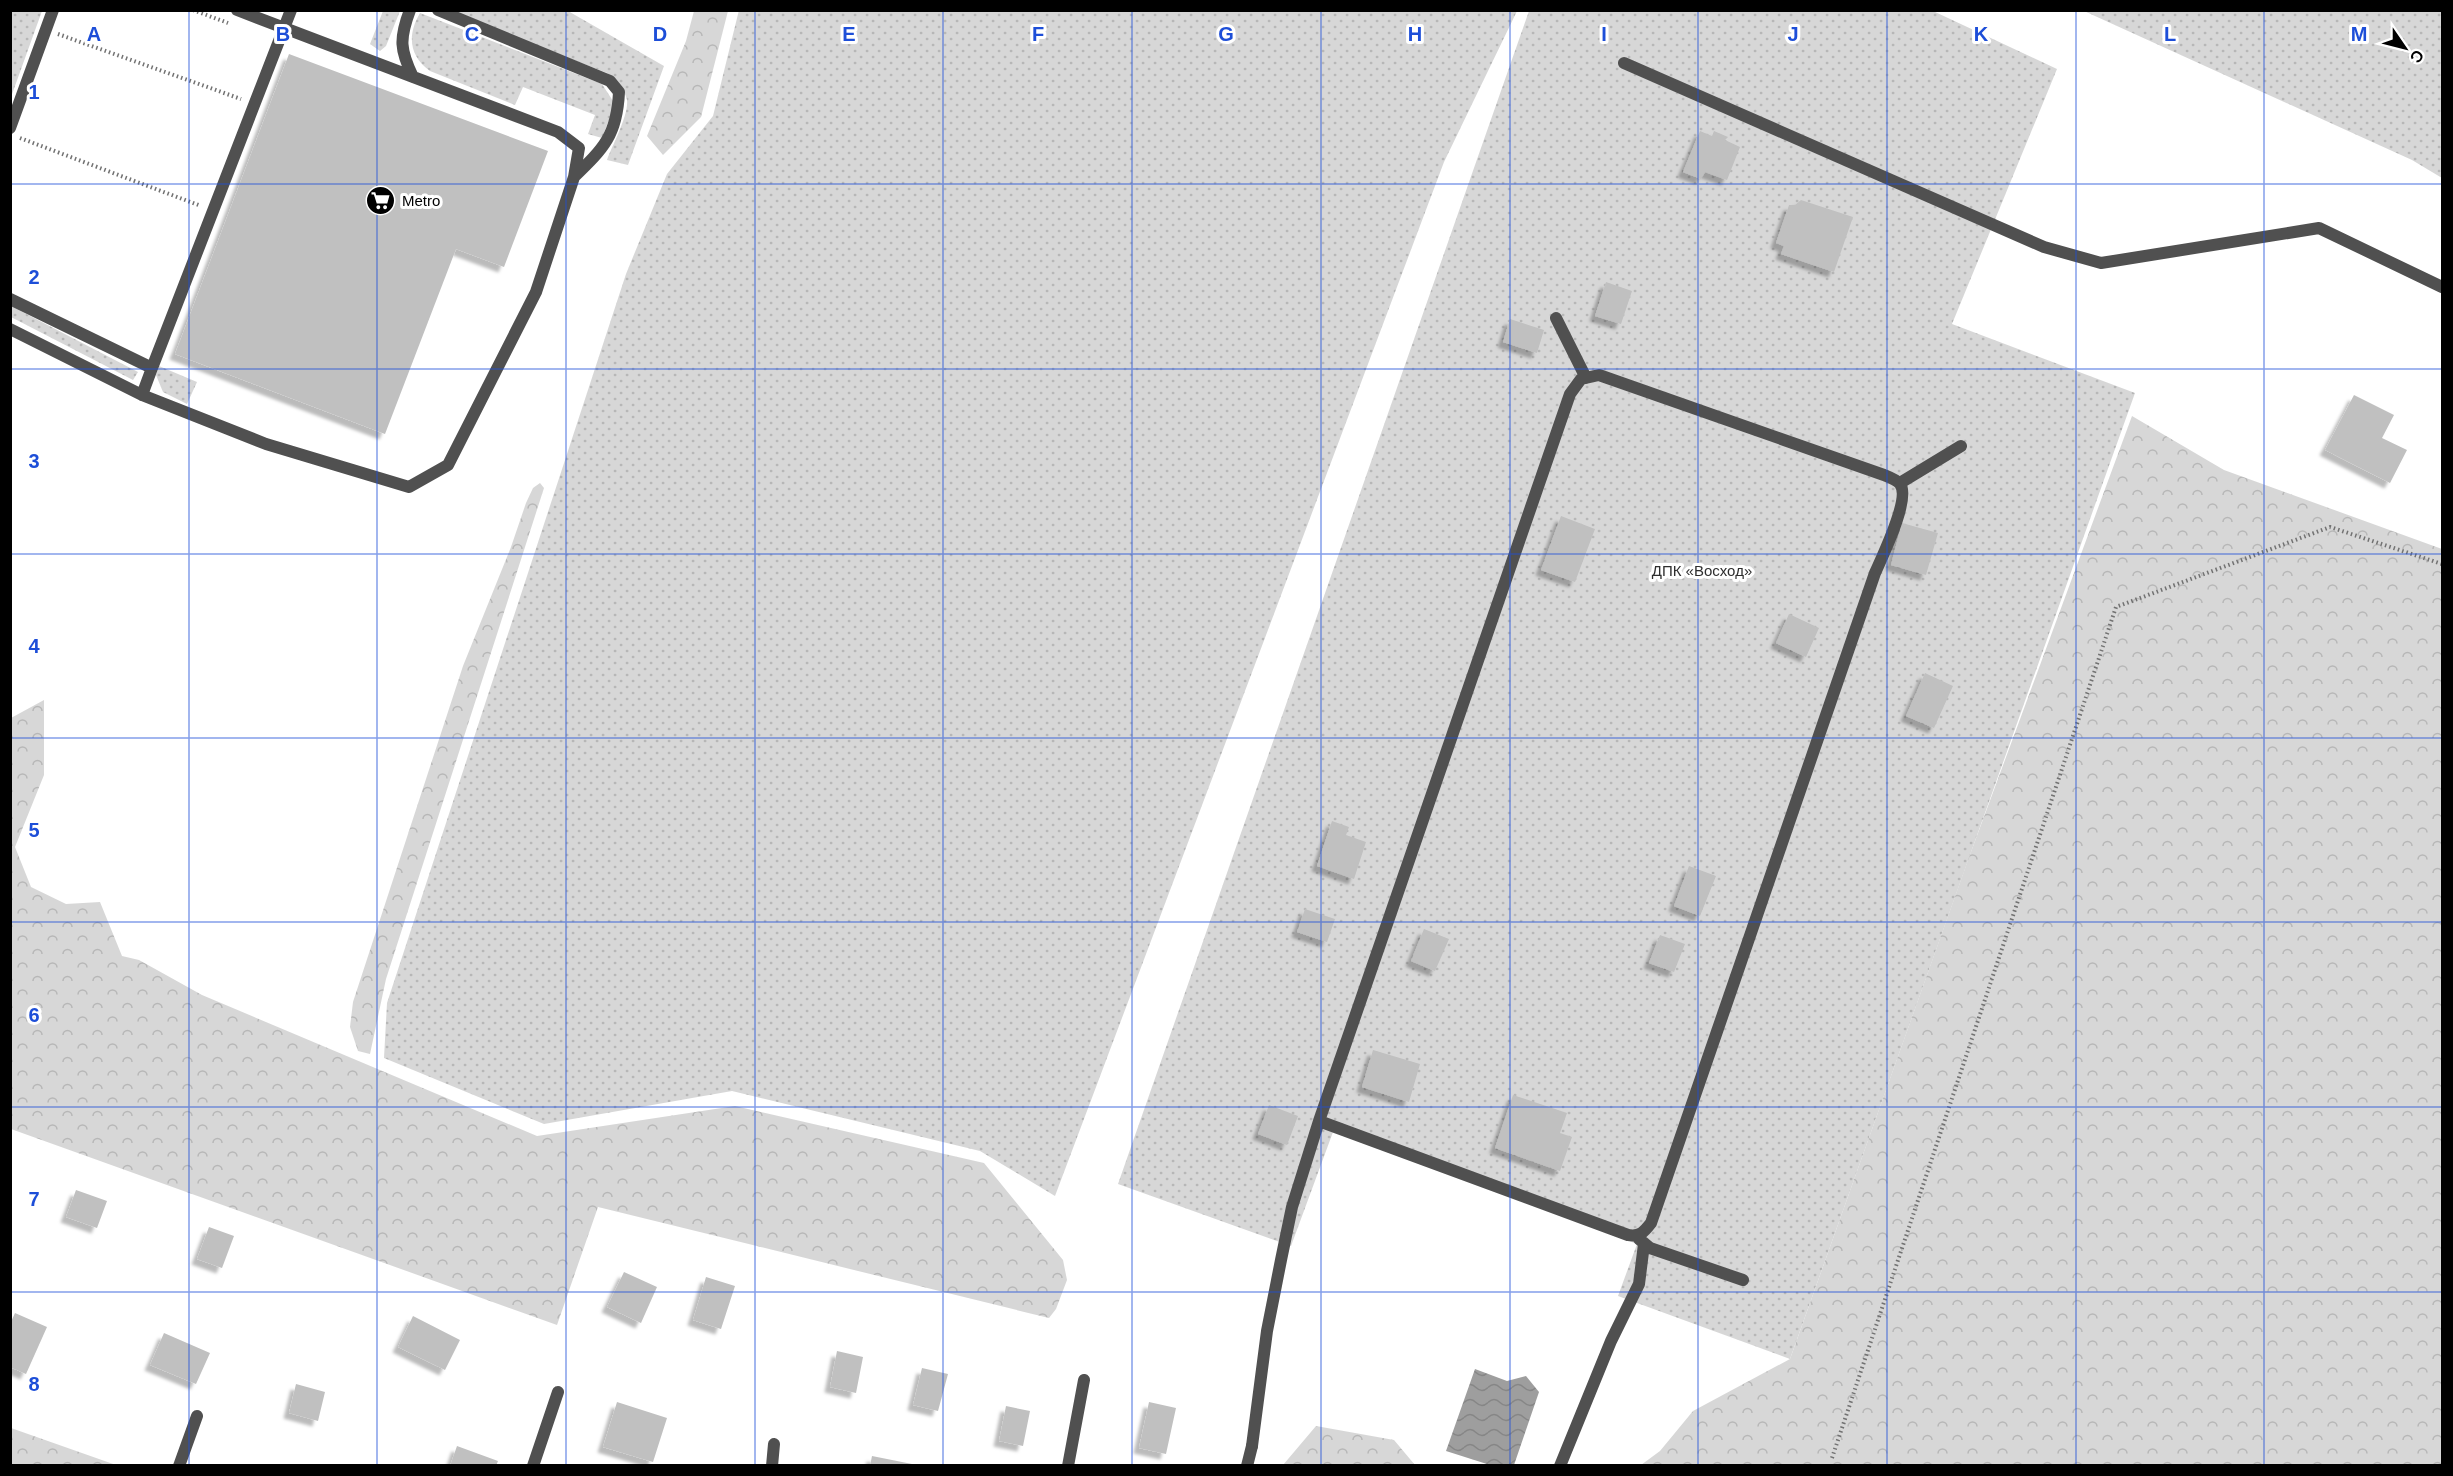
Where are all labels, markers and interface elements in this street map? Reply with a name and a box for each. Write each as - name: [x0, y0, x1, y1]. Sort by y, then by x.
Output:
- north arrow: [2375, 18, 2435, 78]
- text: A: [87, 23, 101, 45]
- text: B: [276, 23, 290, 45]
- text: C: [465, 23, 479, 45]
- text: D: [653, 23, 667, 45]
- text: E: [842, 23, 856, 45]
- text: F: [1032, 23, 1044, 45]
- text: G: [1218, 23, 1234, 45]
- text: H: [1408, 23, 1422, 45]
- text: I: [1601, 23, 1607, 45]
- text: J: [1787, 23, 1799, 45]
- text: K: [1974, 23, 1989, 45]
- text: L: [2164, 23, 2176, 45]
- text: M: [2351, 23, 2367, 45]
- text: С: [2406, 47, 2427, 66]
- text: 1: [28, 81, 40, 103]
- supermarket icon: Metro: [365, 184, 397, 216]
- place label: Metro: [402, 192, 440, 209]
- text: 2: [28, 266, 40, 288]
- text: 3: [28, 450, 40, 472]
- park label: ДПК «Восход»: [1652, 562, 1752, 579]
- text: 4: [28, 635, 40, 657]
- text: 5: [28, 819, 40, 841]
- text: 6: [28, 1004, 40, 1026]
- text: 7: [28, 1188, 40, 1210]
- text: 8: [28, 1373, 40, 1395]

